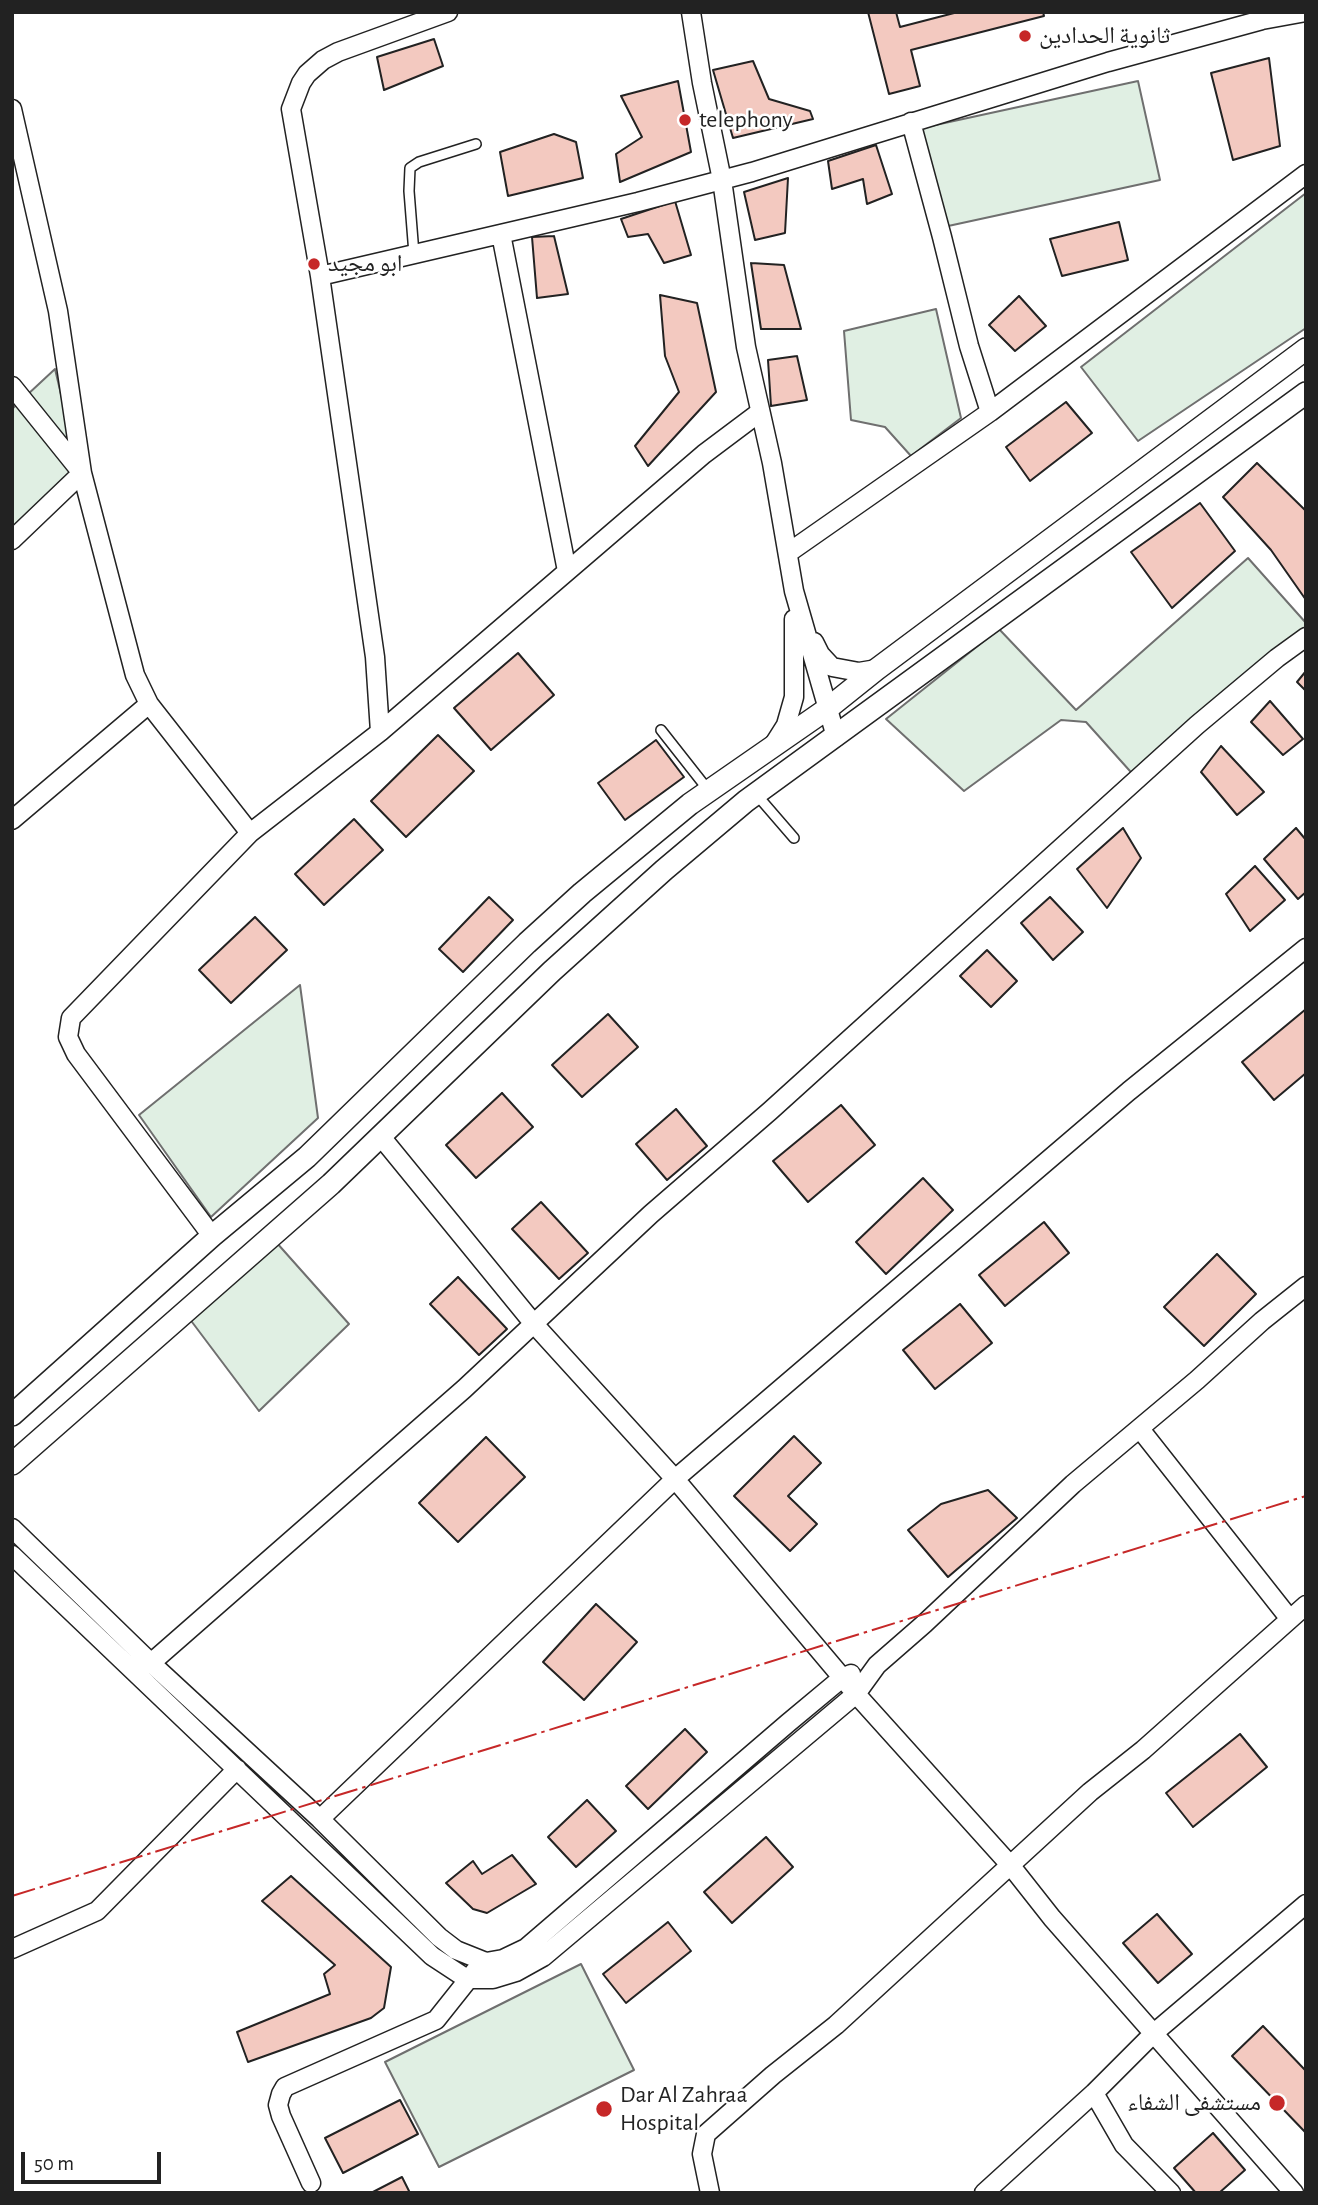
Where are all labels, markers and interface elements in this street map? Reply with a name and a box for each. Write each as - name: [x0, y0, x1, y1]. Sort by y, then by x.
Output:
- place label: ثانوية الحدادين: [1039, 22, 1170, 50]
- marker: ثانوية الحدادين: [1017, 28, 1033, 44]
- place label: telephony: [699, 106, 793, 134]
- marker: telephony: [677, 112, 693, 128]
- place label: ابو مجيد: [328, 250, 402, 278]
- marker: ابو مجيد: [306, 256, 322, 272]
- place label: Dar Al Zahraa Hospital: [620, 2081, 748, 2137]
- place label: مستشفى الشفاء: [1127, 2089, 1261, 2117]
- marker: مستشفى الشفاء: [1267, 2093, 1287, 2113]
- marker: Dar Al Zahraa Hospital: [594, 2099, 614, 2119]
- scale bar: [24, 2138, 164, 2182]
- text: 50 m: [34, 2153, 74, 2174]

